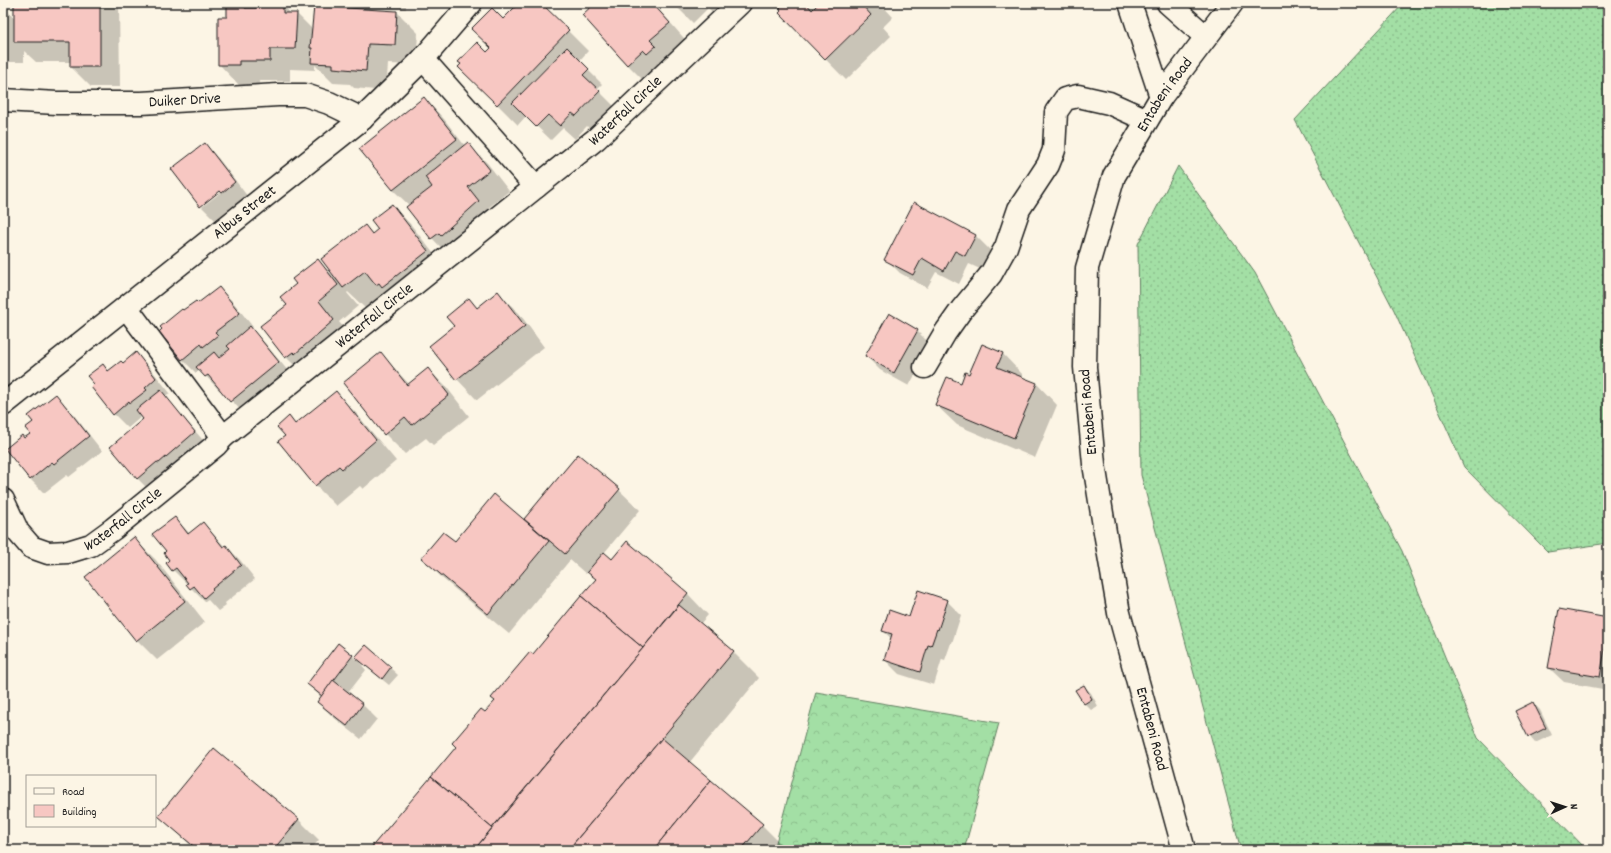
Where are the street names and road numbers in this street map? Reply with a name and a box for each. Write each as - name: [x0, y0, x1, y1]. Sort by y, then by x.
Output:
- street label: Entabeni Road: [1131, 53, 1198, 136]
- street label: Waterfall Circle: [584, 70, 668, 152]
- street label: Duiker Drive: [148, 87, 222, 114]
- street label: Albus Street: [208, 180, 282, 245]
- street label: Waterfall Circle: [331, 278, 418, 354]
- street label: Entabeni Road: [1074, 368, 1104, 456]
- street label: Waterfall Circle: [82, 482, 167, 558]
- street label: Entabeni Road: [1129, 685, 1173, 773]

